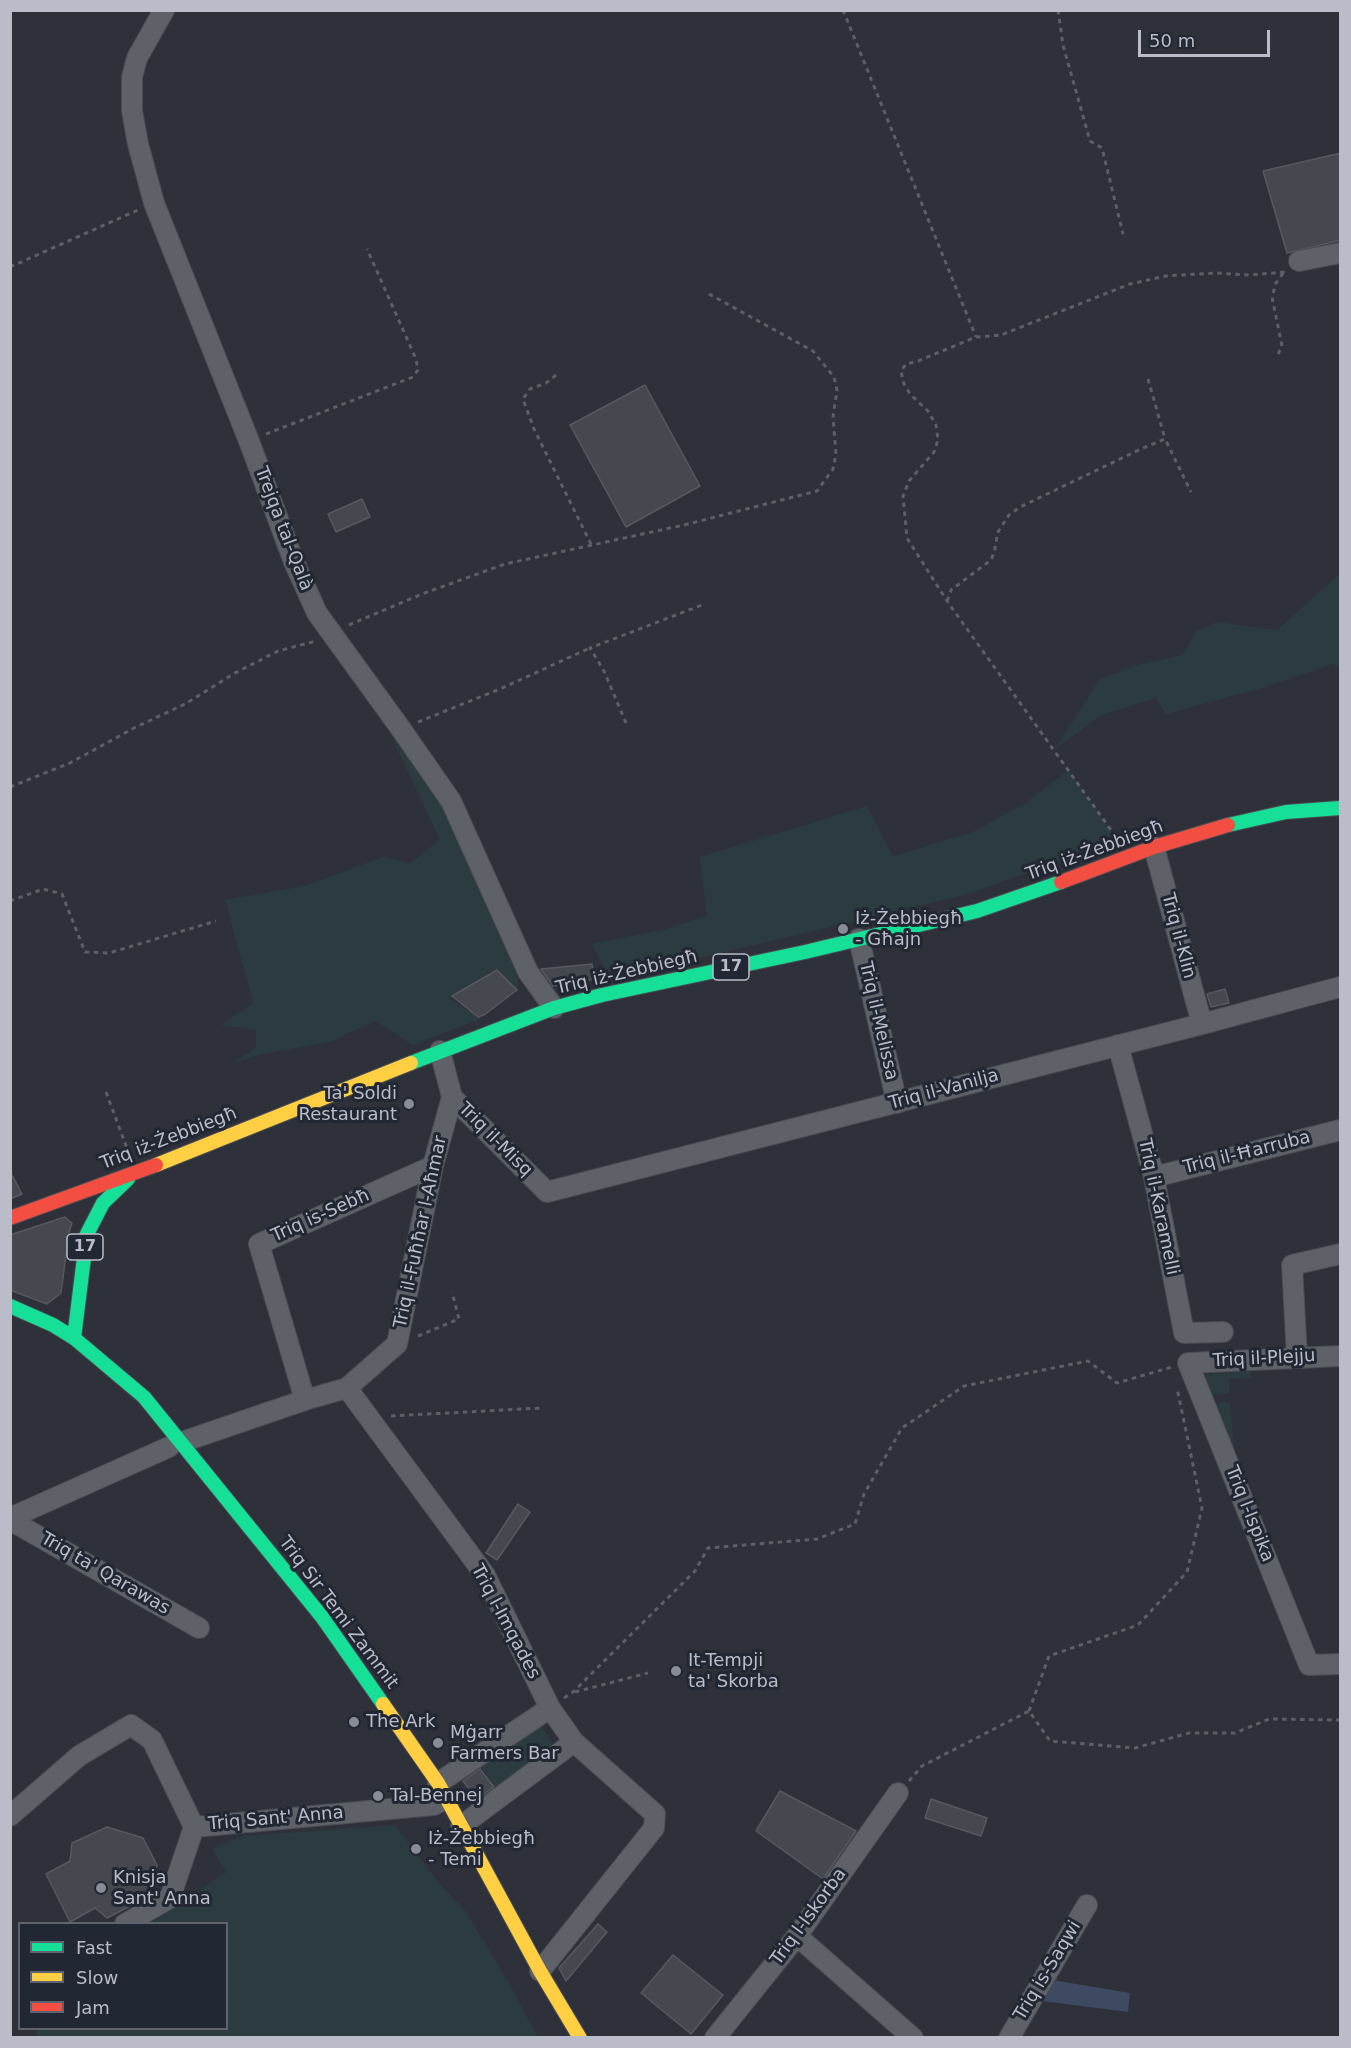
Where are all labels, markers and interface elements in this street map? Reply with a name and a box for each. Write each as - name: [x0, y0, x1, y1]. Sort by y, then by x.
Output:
- scale bar: [1141, 18, 1273, 56]
- text: 50 m: [1149, 30, 1195, 51]
- street label: Trejqa tal-Qalà: [249, 464, 317, 594]
- street label: Triq iż-Żebbiegħ: [1023, 816, 1167, 886]
- street label: Triq il-Klin: [1156, 891, 1200, 981]
- place label: Iż-Żebbiegħ - Għajn: [855, 908, 963, 950]
- marker: Iż-Żebbiegħ - Għajn: [836, 922, 850, 936]
- street label: Triq iż-Żebbiegħ: [554, 946, 700, 1000]
- road number: 17: [713, 954, 749, 980]
- street label: Triq il-Melissa: [854, 960, 902, 1082]
- street label: Triq il-Vanilja: [887, 1065, 1001, 1115]
- place label: Ta' Soldi Restaurant: [298, 1083, 397, 1126]
- marker: Ta' Soldi Restaurant: [402, 1097, 416, 1111]
- street label: Triq il-Misq: [454, 1099, 536, 1181]
- street label: Triq iż-Żebbiegħ: [97, 1103, 241, 1175]
- street label: Triq il-Ħarruba: [1181, 1127, 1313, 1179]
- street label: Triq il-Fuħħar l-Aħmar: [390, 1134, 452, 1330]
- street label: Triq il-Karamelli: [1133, 1137, 1183, 1277]
- street label: Triq is-Sebħ: [269, 1185, 373, 1247]
- road number: 17: [67, 1234, 103, 1260]
- street label: Triq il-Plejju: [1212, 1346, 1316, 1372]
- street label: Triq l-Ispika: [1220, 1463, 1278, 1565]
- street label: Triq ta' Qarawas: [37, 1528, 173, 1620]
- street label: Triq Sir Temi Zammit: [274, 1533, 402, 1693]
- street label: Triq l-Imqades: [466, 1561, 544, 1683]
- place label: It-Tempji ta' Skorba: [688, 1650, 779, 1692]
- marker: It-Tempji ta' Skorba: [669, 1664, 683, 1678]
- place label: The Ark: [366, 1711, 435, 1733]
- marker: The Ark: [347, 1715, 361, 1729]
- place label: Mġarr Farmers Bar: [450, 1722, 559, 1764]
- marker: Mġarr Farmers Bar: [431, 1736, 445, 1750]
- place label: Tal-Bennej: [390, 1785, 482, 1807]
- marker: Tal-Bennej: [371, 1789, 385, 1803]
- street label: Triq Sant' Anna: [207, 1802, 345, 1836]
- place label: Iż-Żebbiegħ - Temi: [428, 1828, 536, 1870]
- marker: Iż-Żebbiegħ - Temi: [409, 1842, 423, 1856]
- street label: Triq l-Iskorba: [767, 1864, 851, 1970]
- place label: Knisja Sant' Anna: [113, 1867, 211, 1910]
- marker: Knisja Sant' Anna: [94, 1881, 108, 1895]
- street label: Triq is-Saqwi: [1010, 1917, 1086, 2025]
- legend: [18, 1922, 228, 2030]
- text: Fast: [76, 1937, 112, 1958]
- text: Slow: [76, 1967, 118, 1988]
- text: Jam: [76, 1997, 110, 2018]

